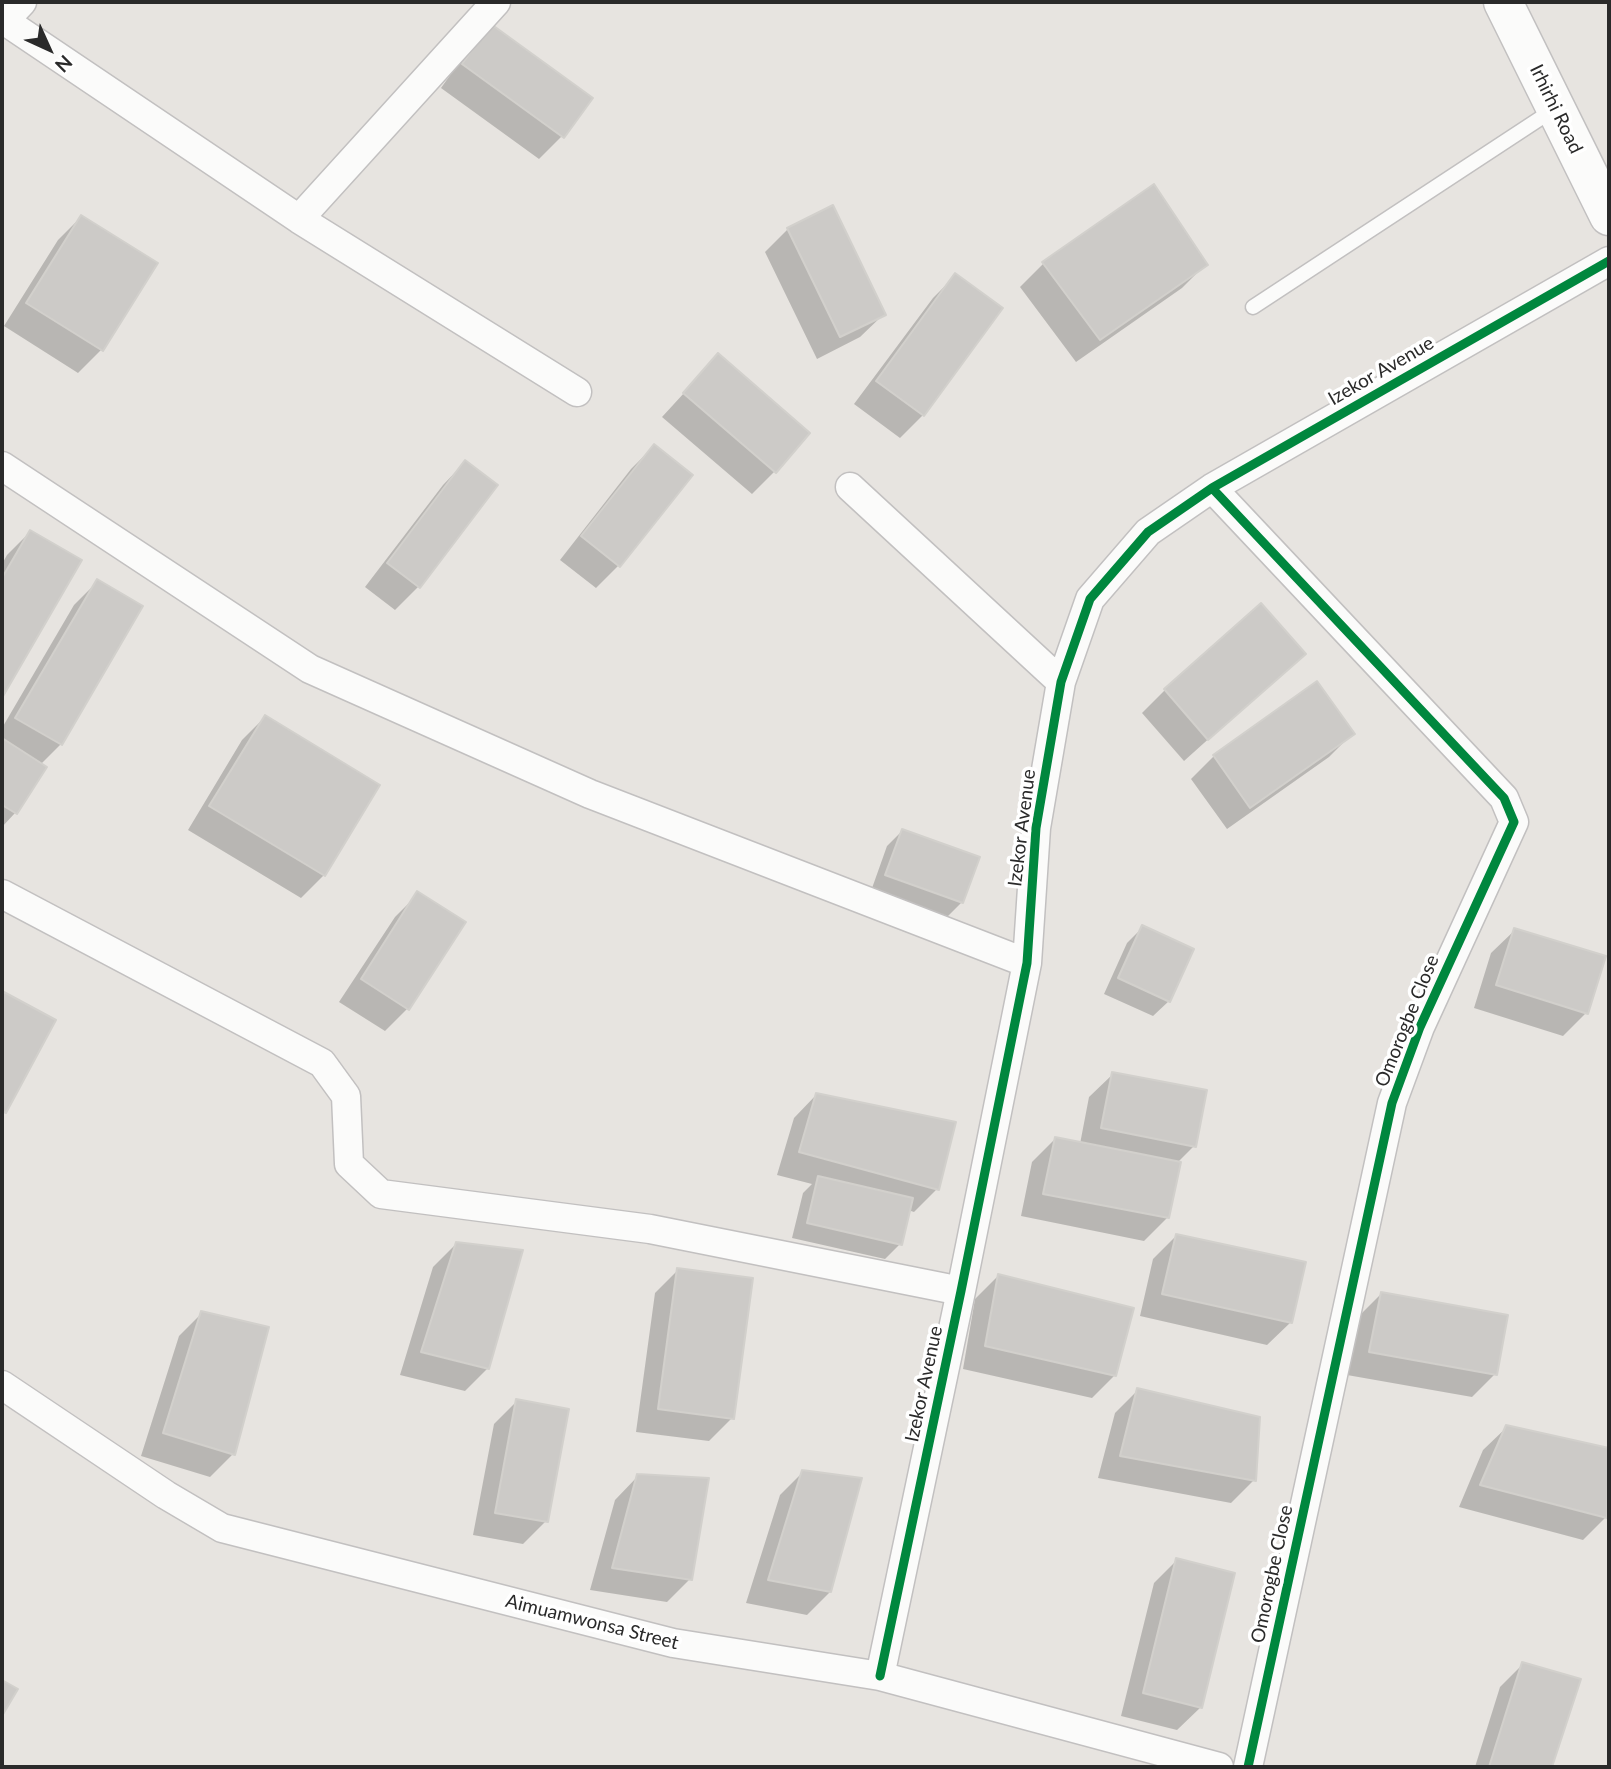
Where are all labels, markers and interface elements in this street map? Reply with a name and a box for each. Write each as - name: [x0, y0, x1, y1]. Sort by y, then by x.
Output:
- north arrow: [14, 14, 84, 84]
- text: N: [51, 51, 78, 78]
- street label: Irhirhi Road: [1525, 61, 1587, 157]
- street label: Izekor Avenue: [1324, 332, 1438, 410]
- street label: Izekor Avenue: [1003, 768, 1041, 888]
- street label: Omorogbe Close: [1370, 952, 1444, 1090]
- street label: Izekor Avenue: [901, 1324, 947, 1444]
- street label: Omorogbe Close: [1246, 1503, 1298, 1645]
- street label: Aimuamwonsa Street: [503, 1589, 681, 1655]

